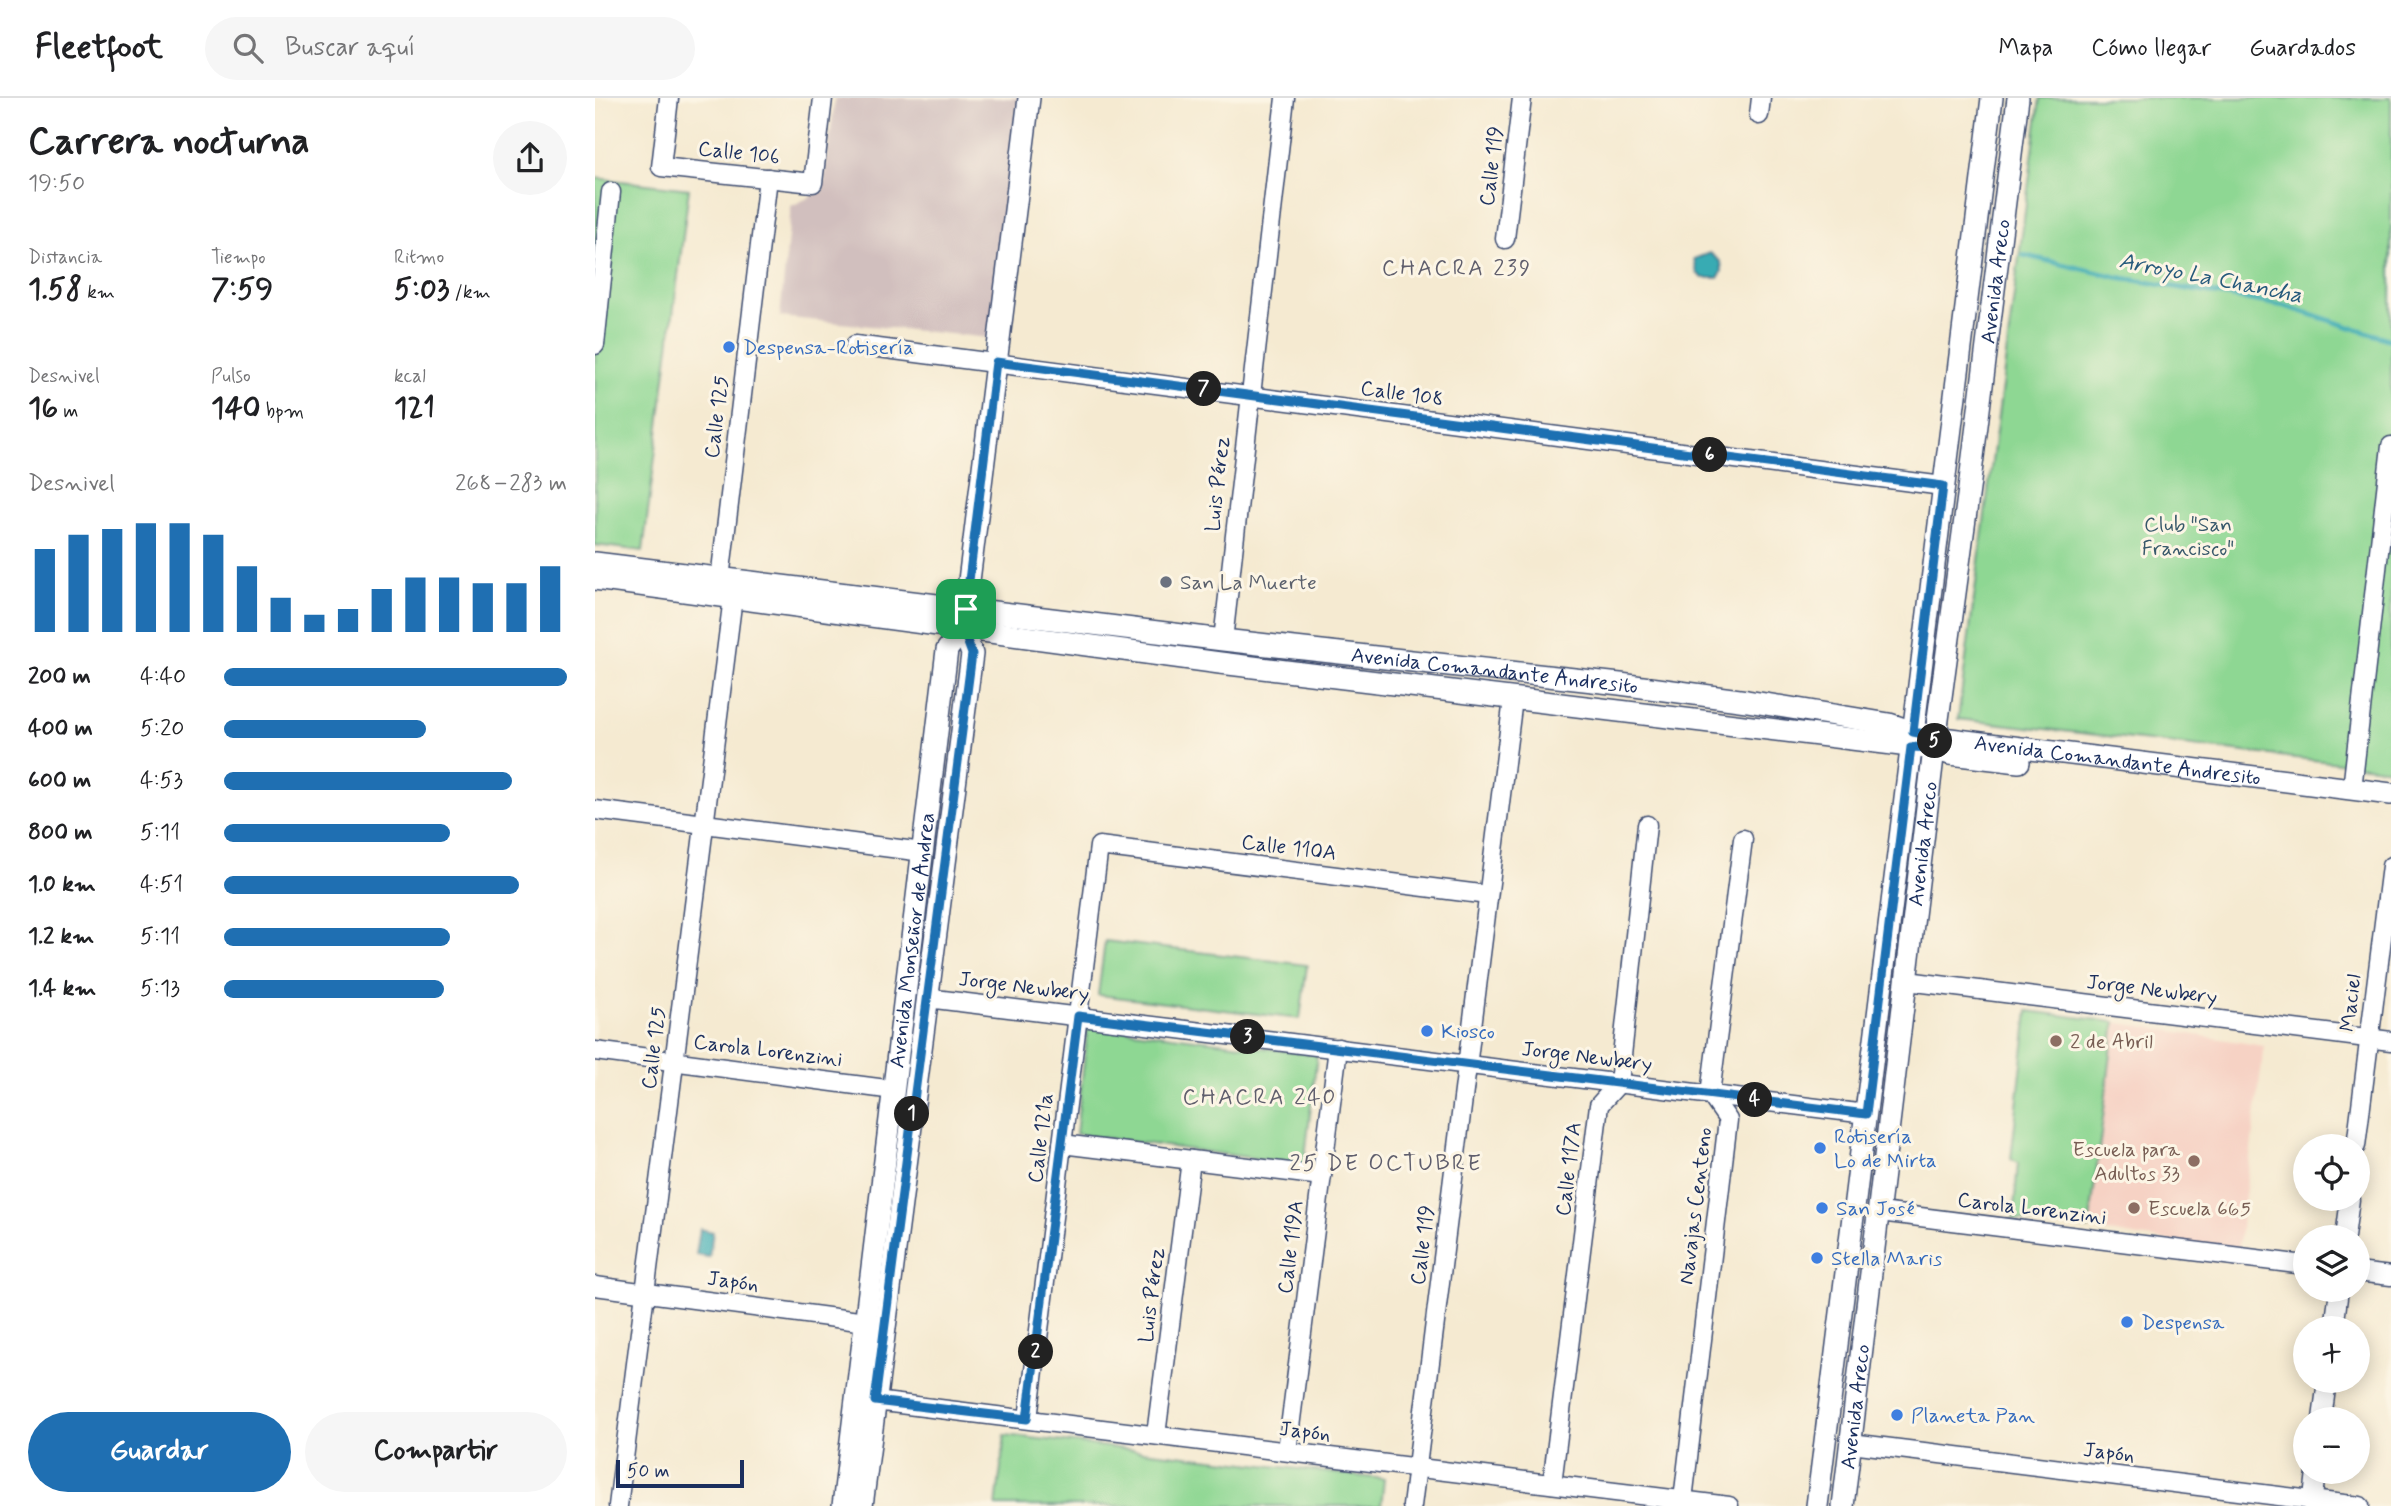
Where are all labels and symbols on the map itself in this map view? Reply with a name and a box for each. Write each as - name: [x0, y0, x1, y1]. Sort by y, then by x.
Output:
- street label: Calle 119: [1473, 125, 1511, 208]
- street label: Calle 106: [697, 135, 781, 171]
- street label: Avenida Areco: [1974, 217, 2018, 346]
- water label: Arroyo La Chancha: [2116, 246, 2305, 311]
- district label: CHACRA 239: [1382, 254, 1532, 284]
- place label: Despensa-Rotisería: [743, 334, 914, 362]
- marker: Despensa-Rotisería: [721, 339, 737, 355]
- pin: 7: [1187, 372, 1221, 406]
- street label: Calle 125: [698, 374, 736, 460]
- street label: Calle 108: [1359, 374, 1445, 414]
- street label: Luis Pérez: [1199, 435, 1237, 533]
- pin: 6: [1693, 438, 1727, 472]
- park label: Club "San Francisco": [2142, 511, 2234, 563]
- place label: San La Muerte: [1180, 569, 1317, 597]
- marker: San La Muerte: [1158, 574, 1174, 590]
- pin: [936, 579, 996, 639]
- street label: Avenida Comandante Andresito: [1350, 641, 1640, 701]
- pin: 5: [1917, 724, 1953, 758]
- street label: Avenida Comandante Andresito: [1973, 729, 2262, 793]
- street label: Avenida Areco: [1902, 780, 1945, 908]
- street label: Avenida Monseñor de Andrea: [883, 811, 942, 1070]
- street label: Calle 110A: [1240, 828, 1338, 868]
- street label: Jorge Newbery: [957, 965, 1091, 1010]
- street label: Jorge Newbery: [2085, 968, 2219, 1013]
- street label: Maciel: [2334, 973, 2368, 1034]
- street label: Calle 125: [635, 1005, 673, 1091]
- place label: Kiosco: [1441, 1018, 1495, 1046]
- pin: 3: [1231, 1020, 1265, 1054]
- marker: Kiosco: [1419, 1023, 1435, 1039]
- street label: Carola Lorenzini: [692, 1028, 844, 1074]
- place label: 2 de Abril: [2070, 1028, 2153, 1056]
- marker: 2 de Abril: [2048, 1033, 2064, 1049]
- street label: Jorge Newbery: [1520, 1035, 1654, 1080]
- pin: 4: [1737, 1082, 1773, 1118]
- district label: CHACRA 240: [1183, 1083, 1337, 1113]
- street label: Calle 121a: [1022, 1092, 1060, 1185]
- pin: 1: [895, 1096, 929, 1132]
- street label: Calle 117A: [1549, 1120, 1589, 1218]
- place label: Rotisería Lo de Mirta: [1834, 1123, 1937, 1175]
- street label: Navajas Centeno: [1672, 1126, 1720, 1286]
- place label: Escuela para Adultos 33: [2072, 1136, 2180, 1188]
- marker: Rotisería Lo de Mirta: [1812, 1140, 1828, 1156]
- district label: 25 DE OCTUBRE: [1289, 1149, 1483, 1179]
- marker: Escuela para Adultos 33: [2186, 1153, 2202, 1169]
- street label: Carola Lorenzini: [1956, 1186, 2108, 1232]
- place label: San José: [1836, 1195, 1915, 1223]
- place label: Escuela 665: [2148, 1195, 2251, 1223]
- street label: Calle 119A: [1271, 1199, 1311, 1295]
- marker: San José: [1814, 1200, 1830, 1216]
- marker: Escuela 665: [2126, 1200, 2142, 1216]
- street label: Calle 119: [1404, 1204, 1442, 1287]
- place label: Stella Maris: [1831, 1245, 1942, 1273]
- street label: Luis Pérez: [1132, 1246, 1172, 1344]
- marker: Stella Maris: [1809, 1250, 1825, 1266]
- street label: Japón: [705, 1265, 760, 1299]
- place label: Despensa: [2141, 1309, 2225, 1337]
- marker: Despensa: [2119, 1314, 2135, 1330]
- pin: 2: [1019, 1334, 1053, 1370]
- street label: Avenida Areco: [1835, 1343, 1877, 1471]
- place label: Planeta Pan: [1911, 1402, 2035, 1430]
- marker: Planeta Pan: [1889, 1407, 1905, 1423]
- street label: Japón: [1277, 1415, 1332, 1449]
- street label: Japón: [2081, 1436, 2136, 1470]
- scale bar: [616, 1457, 744, 1489]

